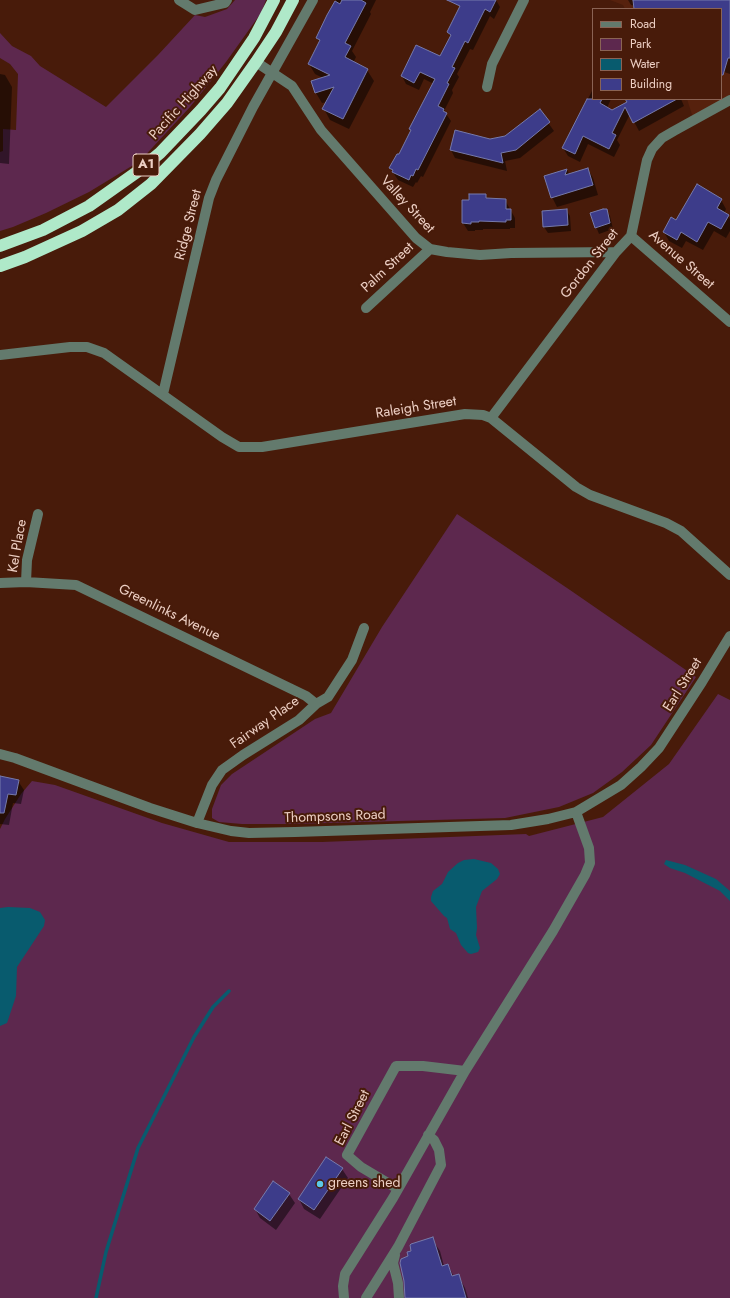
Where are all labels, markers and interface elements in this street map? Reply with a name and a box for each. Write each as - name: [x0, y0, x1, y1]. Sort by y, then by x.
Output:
- legend: [592, 8, 722, 100]
- text: Road: [630, 15, 656, 33]
- text: Park: [630, 35, 651, 53]
- text: Water: [630, 55, 660, 73]
- street label: Pacific Highway: [146, 62, 222, 144]
- text: Building: [630, 75, 672, 93]
- road number: A1: [133, 154, 159, 176]
- street label: Valley Street: [376, 173, 438, 237]
- street label: Ridge Street: [172, 188, 206, 262]
- street label: Gordon Street: [558, 226, 622, 302]
- street label: Avenue Street: [645, 227, 717, 293]
- street label: Palm Street: [358, 239, 418, 297]
- street label: Raleigh Street: [374, 393, 458, 423]
- street label: Kel Place: [5, 518, 31, 574]
- street label: Greenlinks Avenue: [115, 581, 223, 645]
- street label: Earl Street: [660, 655, 706, 715]
- street label: Fairway Place: [227, 693, 303, 753]
- street label: Thompsons Road: [284, 807, 386, 827]
- street label: Earl Street: [332, 1087, 374, 1149]
- place label: greens shed: [328, 1176, 400, 1192]
- marker: greens shed: [315, 1179, 325, 1189]

